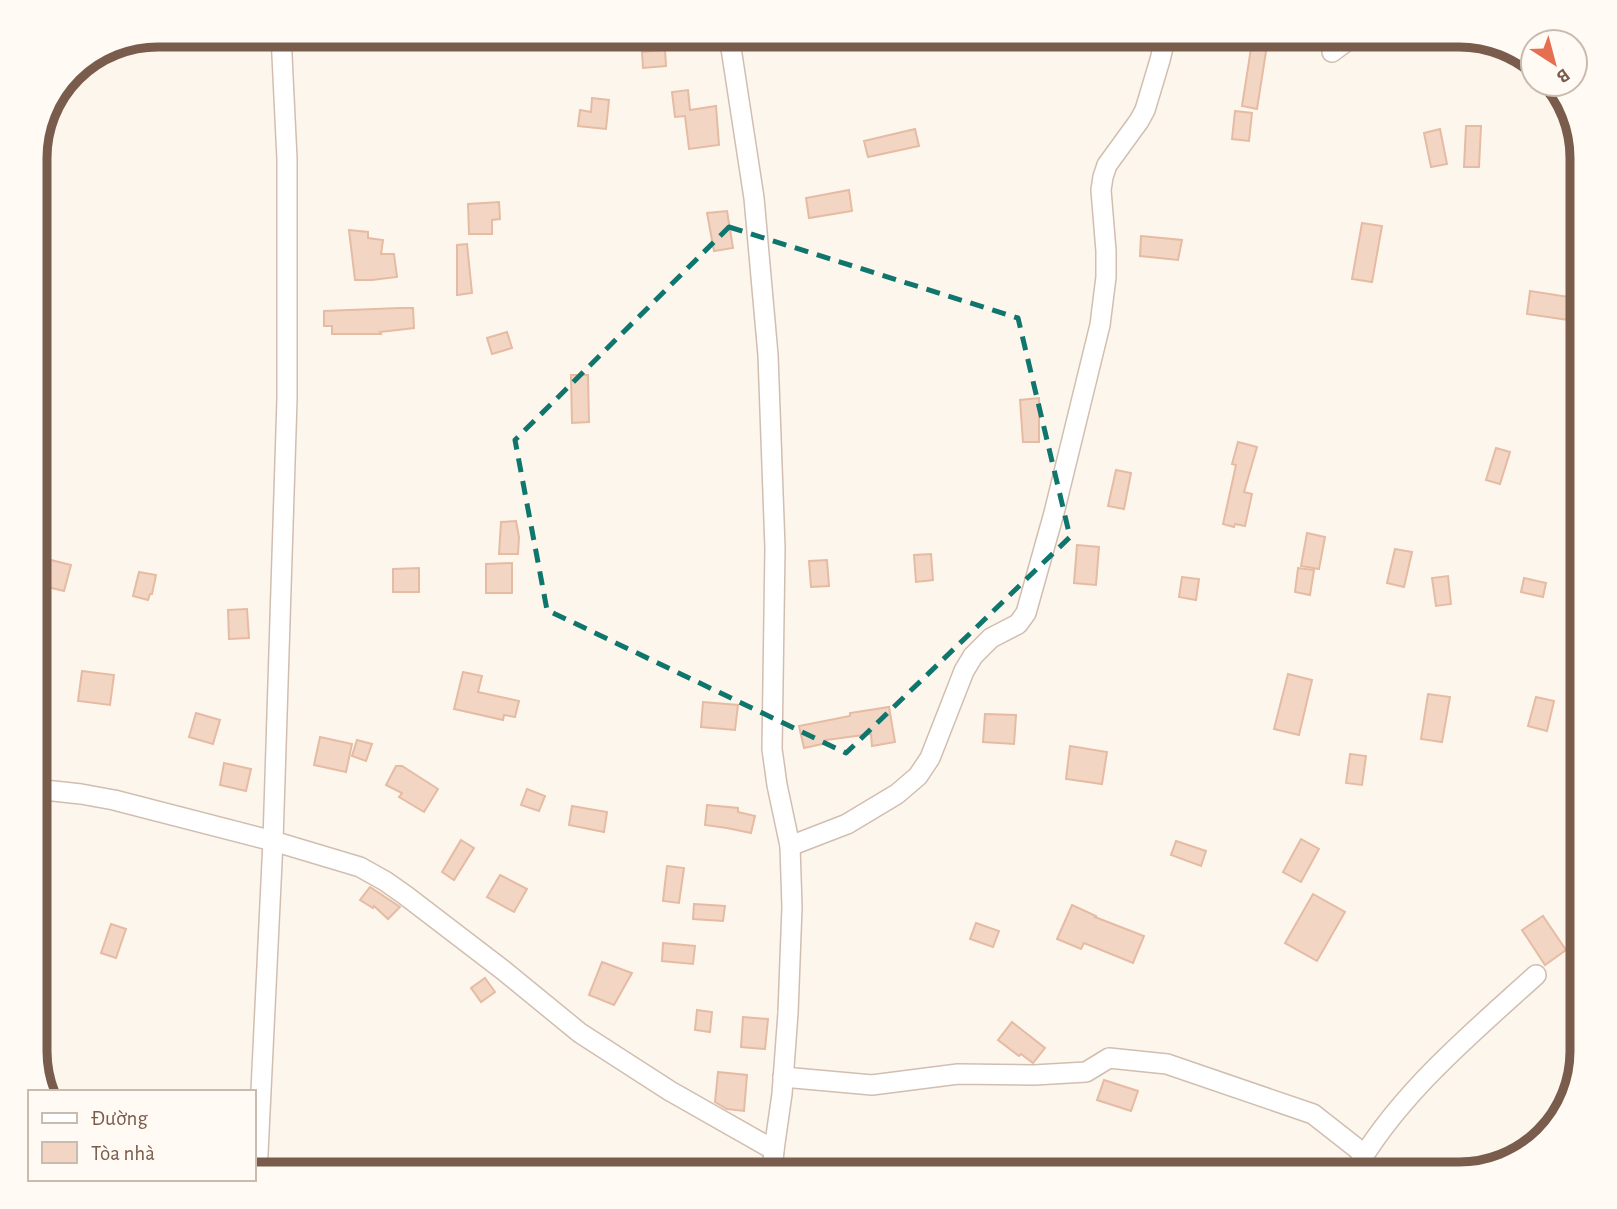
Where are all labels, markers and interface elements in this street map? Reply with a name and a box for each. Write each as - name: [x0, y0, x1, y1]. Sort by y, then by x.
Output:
- north arrow: [1519, 28, 1589, 98]
- text: B: [1553, 65, 1573, 86]
- legend: [28, 1090, 256, 1181]
- text: Đường: [91, 1108, 148, 1129]
- text: Tòa nhà: [91, 1143, 155, 1164]

